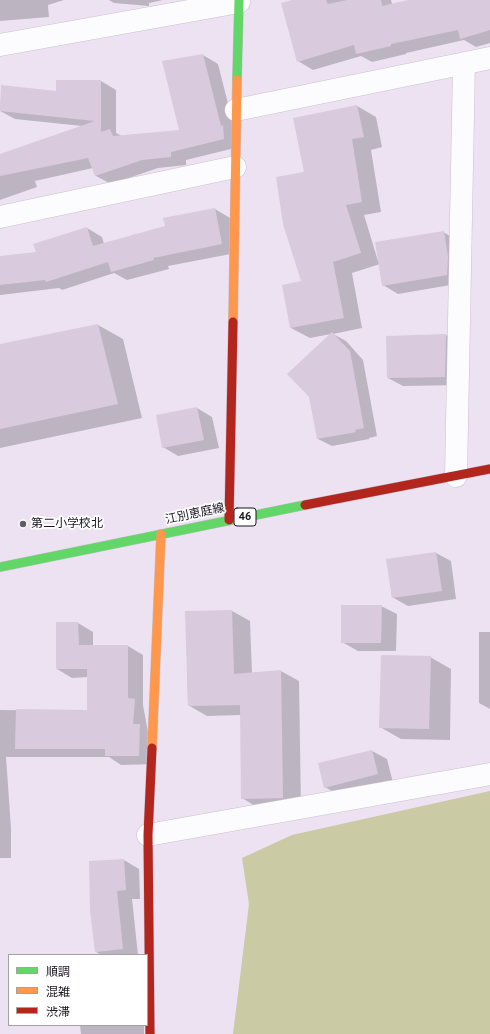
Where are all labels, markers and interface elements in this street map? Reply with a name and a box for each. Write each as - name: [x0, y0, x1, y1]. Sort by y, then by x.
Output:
- street label: 江別恵庭線: [164, 501, 226, 527]
- road number: 46: [234, 508, 256, 526]
- place label: 第二小学校北: [31, 517, 103, 531]
- marker: 第二小学校北: [18, 519, 28, 529]
- legend: [8, 954, 148, 1026]
- text: 順調: [46, 964, 70, 979]
- text: 混雑: [46, 984, 70, 999]
- text: 渋滞: [46, 1004, 70, 1019]

